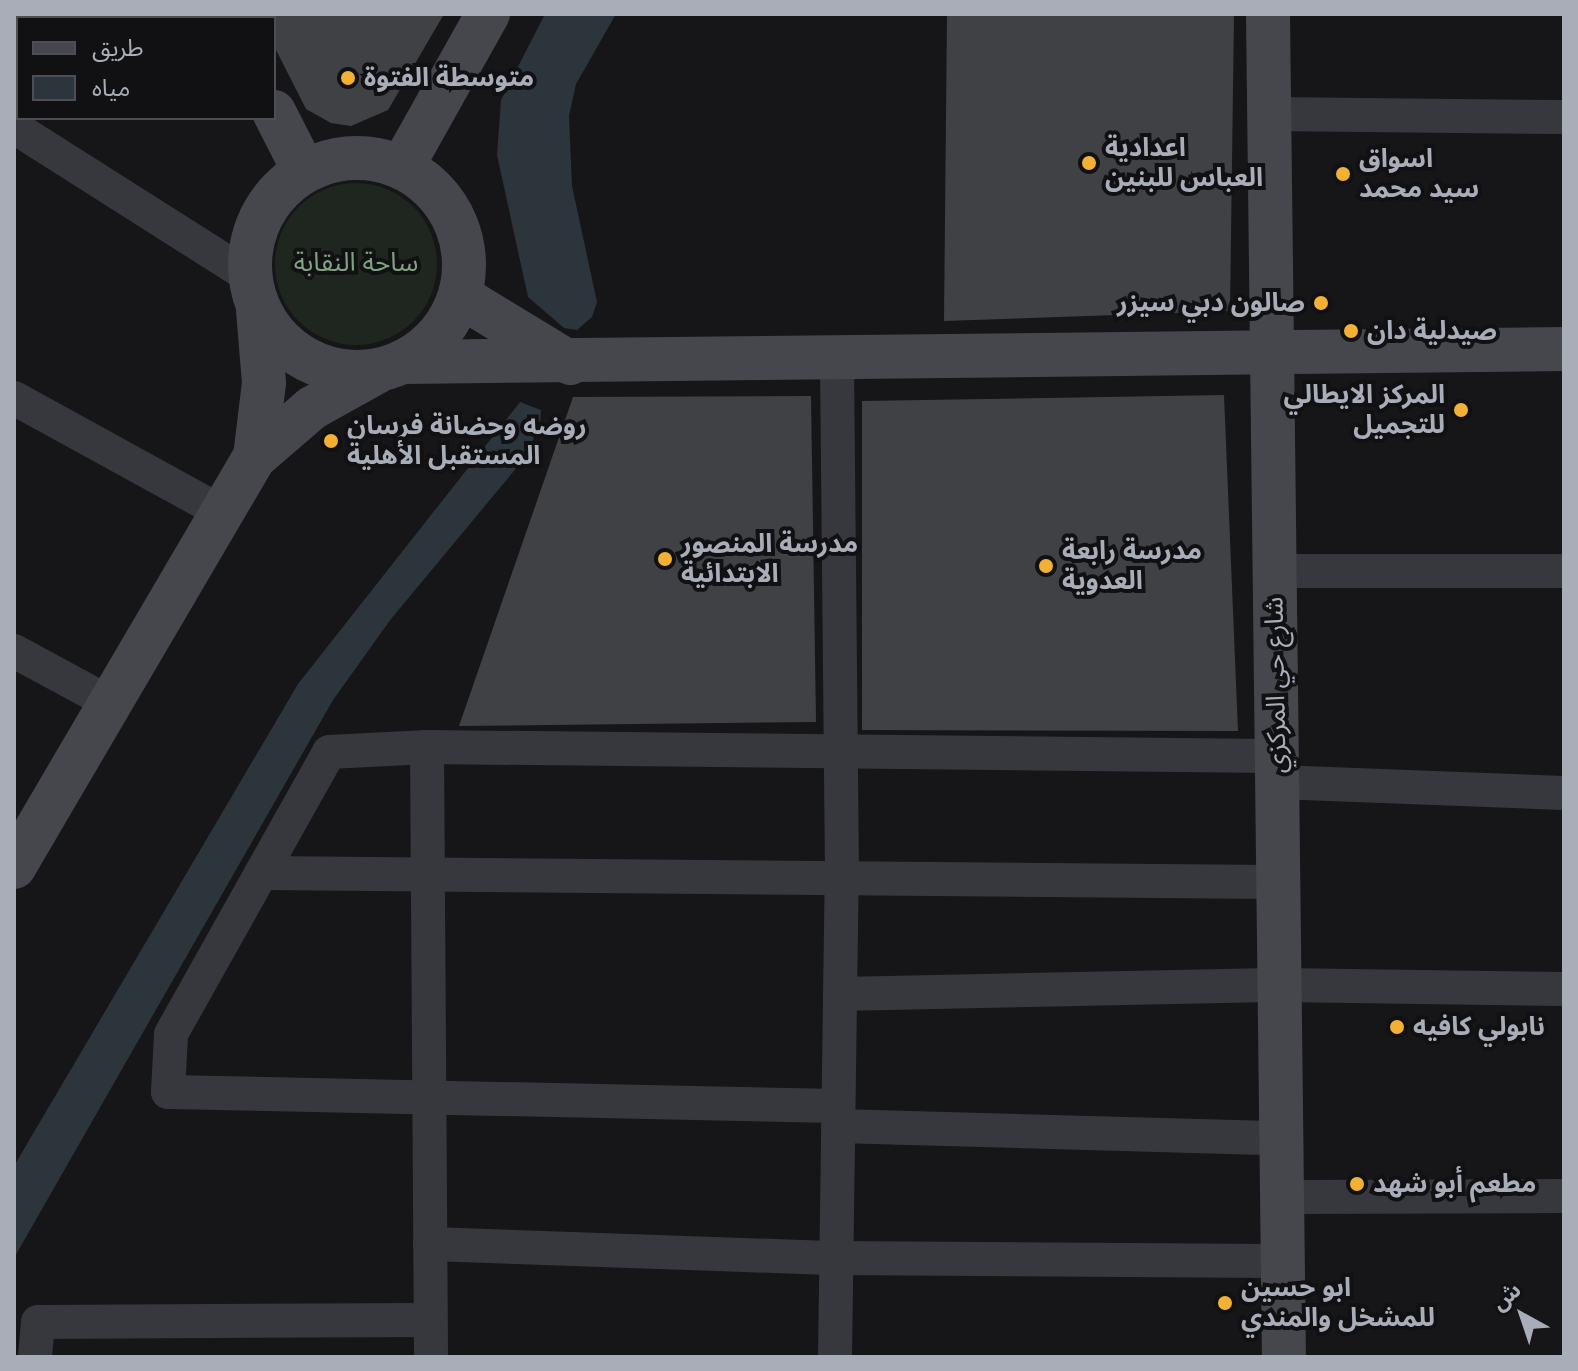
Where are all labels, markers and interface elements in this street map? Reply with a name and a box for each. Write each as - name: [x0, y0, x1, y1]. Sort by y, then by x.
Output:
- legend: [16, 16, 276, 120]
- text: طريق: [92, 34, 144, 63]
- place label: متوسطة الفتوة: [364, 62, 534, 94]
- marker: متوسطة الفتوة: [339, 69, 357, 87]
- text: مياه: [92, 74, 130, 103]
- place label: اعدادية العباس للبنين: [1105, 132, 1263, 194]
- place label: اسواق سيد محمد: [1359, 143, 1479, 204]
- marker: اعدادية العباس للبنين: [1080, 154, 1098, 172]
- marker: اسواق سيد محمد: [1334, 165, 1352, 183]
- park label: ساحة النقابة: [294, 247, 418, 279]
- place label: صالون دبي سيزر: [1117, 287, 1305, 319]
- marker: صالون دبي سيزر: [1312, 294, 1330, 312]
- place label: صيدلية دان: [1367, 315, 1497, 347]
- marker: صيدلية دان: [1342, 322, 1360, 340]
- place label: المركز الايطالي للتجميل: [1284, 379, 1445, 440]
- marker: المركز الايطالي للتجميل: [1452, 401, 1470, 419]
- place label: روضه وحضانة فرسان المستقبل الأهلية: [347, 410, 587, 472]
- marker: روضه وحضانة فرسان المستقبل الأهلية: [322, 432, 340, 450]
- place label: مدرسة المنصور الابتدائية: [681, 528, 858, 590]
- place label: مدرسة رابعة العدوية: [1062, 535, 1202, 596]
- marker: مدرسة المنصور الابتدائية: [656, 550, 674, 568]
- marker: مدرسة رابعة العدوية: [1037, 557, 1055, 575]
- street label: شارع حي المركزي: [1259, 596, 1293, 774]
- place label: نابولي كافيه: [1413, 1011, 1545, 1043]
- marker: نابولي كافيه: [1388, 1018, 1406, 1036]
- place label: مطعم أبو شهد: [1373, 1168, 1536, 1200]
- marker: مطعم أبو شهد: [1348, 1175, 1366, 1193]
- place label: ابو حسين للمشخل والمندي: [1241, 1272, 1435, 1334]
- north arrow: [1482, 1275, 1562, 1355]
- text: ش: [1487, 1277, 1526, 1316]
- marker: ابو حسين للمشخل والمندي: [1216, 1294, 1234, 1312]

